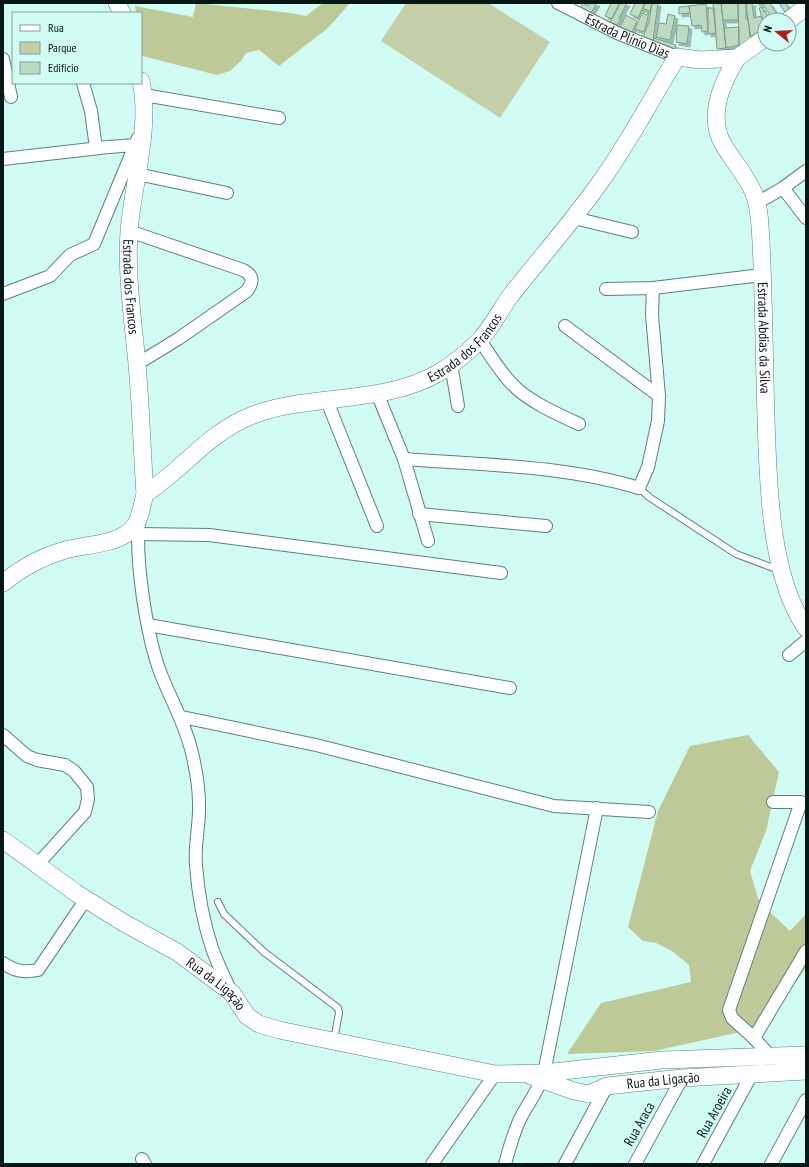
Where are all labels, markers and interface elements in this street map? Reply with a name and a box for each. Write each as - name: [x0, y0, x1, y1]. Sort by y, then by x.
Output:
- street label: Estrada Plínio Dias: [582, 9, 673, 62]
- legend: [12, 12, 142, 84]
- north arrow: [757, 12, 797, 52]
- text: Rua: [48, 20, 64, 35]
- text: N: [760, 24, 775, 34]
- text: Parque: [48, 40, 77, 55]
- text: Edifício: [48, 60, 79, 75]
- street label: Estrada dos Francos: [119, 239, 143, 335]
- street label: Estrada Abdias da Silva: [754, 282, 774, 394]
- street label: Estrada dos Francos: [425, 310, 506, 386]
- street label: Rua da Ligação: [183, 953, 250, 1014]
- street label: Rua da Ligação: [626, 1068, 700, 1093]
- street label: Rua Aroeira: [693, 1083, 735, 1141]
- street label: Rua Araca: [620, 1099, 658, 1149]

